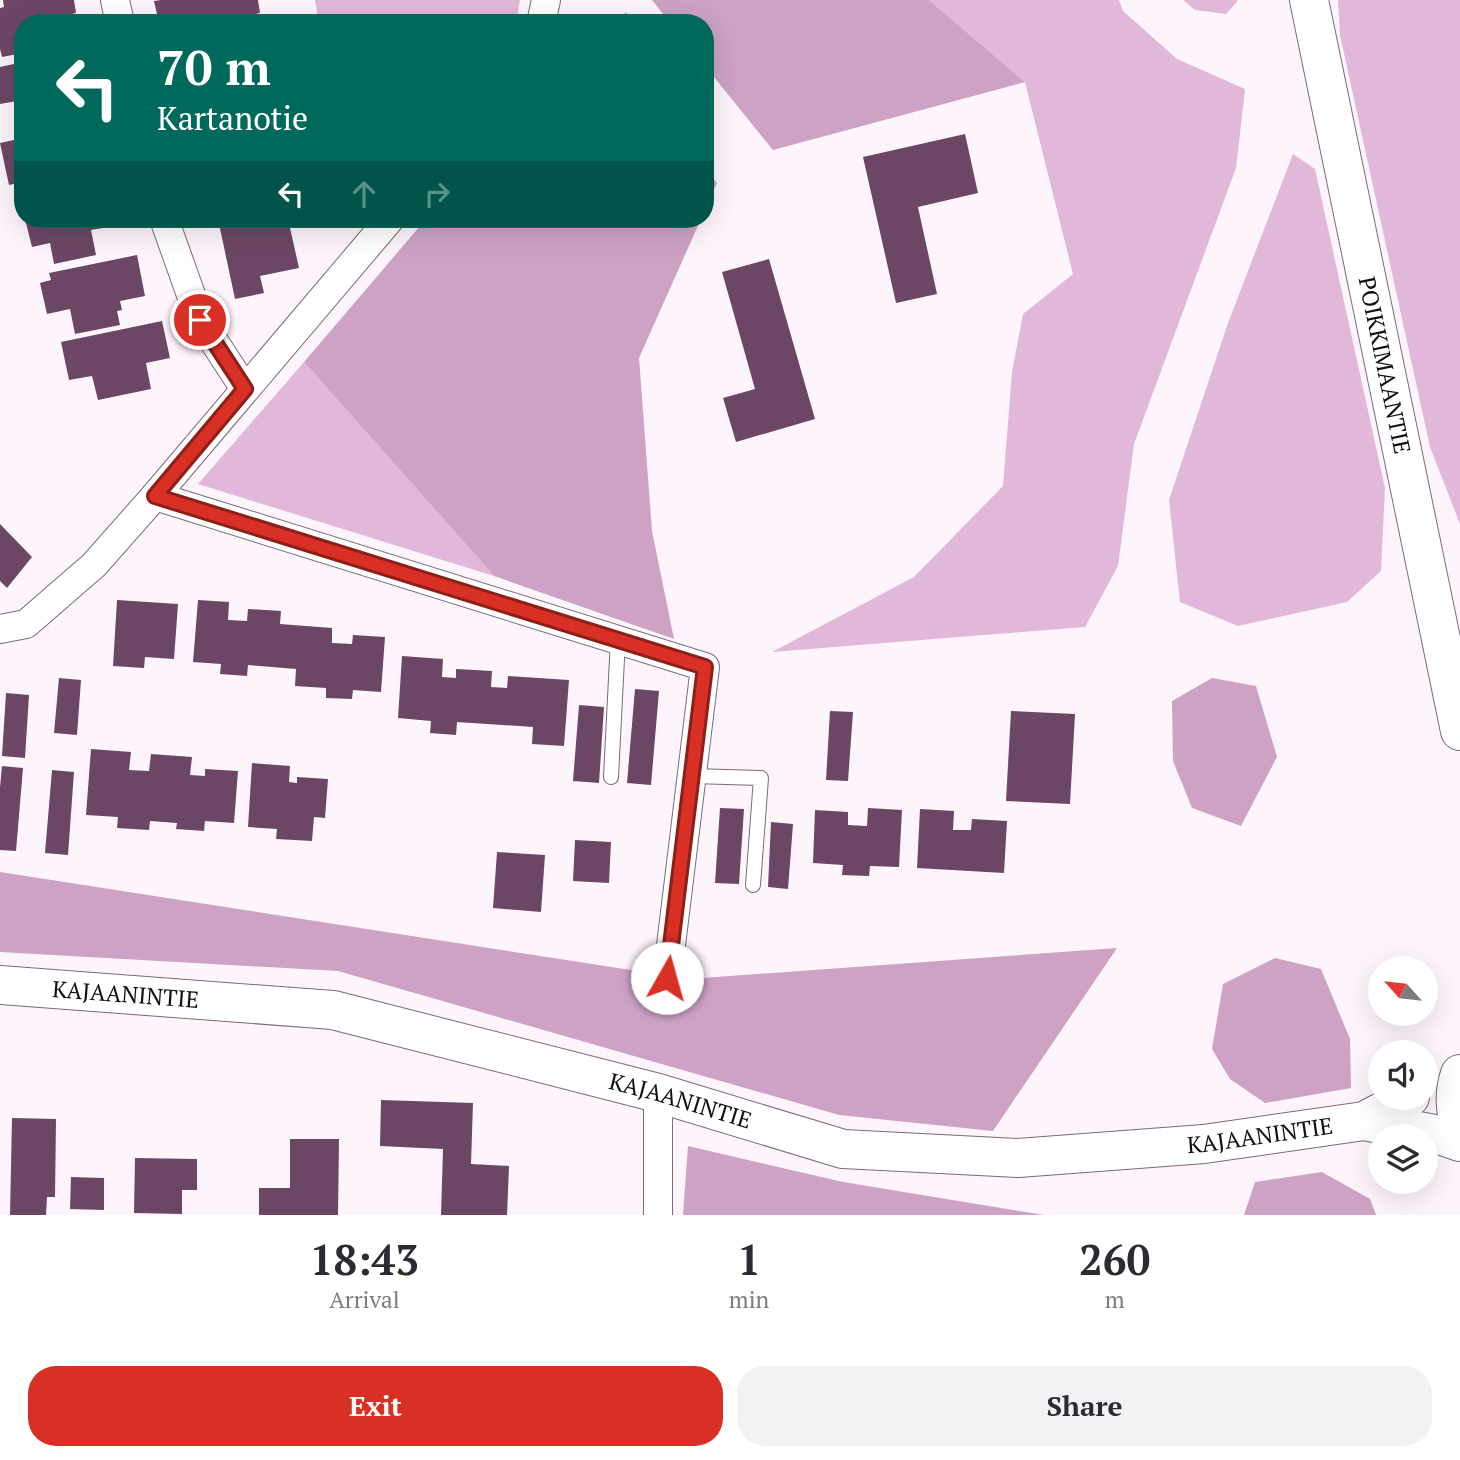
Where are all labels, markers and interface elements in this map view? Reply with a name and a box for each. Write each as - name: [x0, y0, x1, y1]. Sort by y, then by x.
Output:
- text: 70 m: [157, 34, 271, 99]
- icon: left: [42, 42, 133, 133]
- text: Kartanotie: [157, 97, 308, 139]
- icon: left: [272, 175, 310, 213]
- icon: ahead: [345, 175, 383, 213]
- icon: right: [418, 175, 456, 213]
- street label: POIKKIMAANTIE: [1352, 274, 1418, 457]
- pin: [170, 290, 230, 350]
- icon: arrive: [181, 301, 219, 339]
- position arrow: [630, 941, 704, 1015]
- north arrow: [1368, 956, 1438, 1026]
- map controls: [1368, 956, 1438, 1194]
- street label: KAJAANINTIE: [51, 973, 200, 1015]
- button: sound: [1368, 1040, 1438, 1110]
- street label: KAJAANINTIE: [606, 1065, 756, 1135]
- street label: KAJAANINTIE: [1186, 1110, 1335, 1160]
- button: layers: [1368, 1124, 1438, 1194]
- text: 18:43: [310, 1231, 419, 1287]
- text: 1: [737, 1231, 761, 1287]
- text: 260: [1079, 1231, 1150, 1287]
- text: Arrival: [329, 1284, 400, 1315]
- text: min: [729, 1284, 769, 1315]
- text: m: [1105, 1284, 1125, 1315]
- button: Exit: [28, 1366, 723, 1446]
- button: Share: [737, 1366, 1432, 1446]

